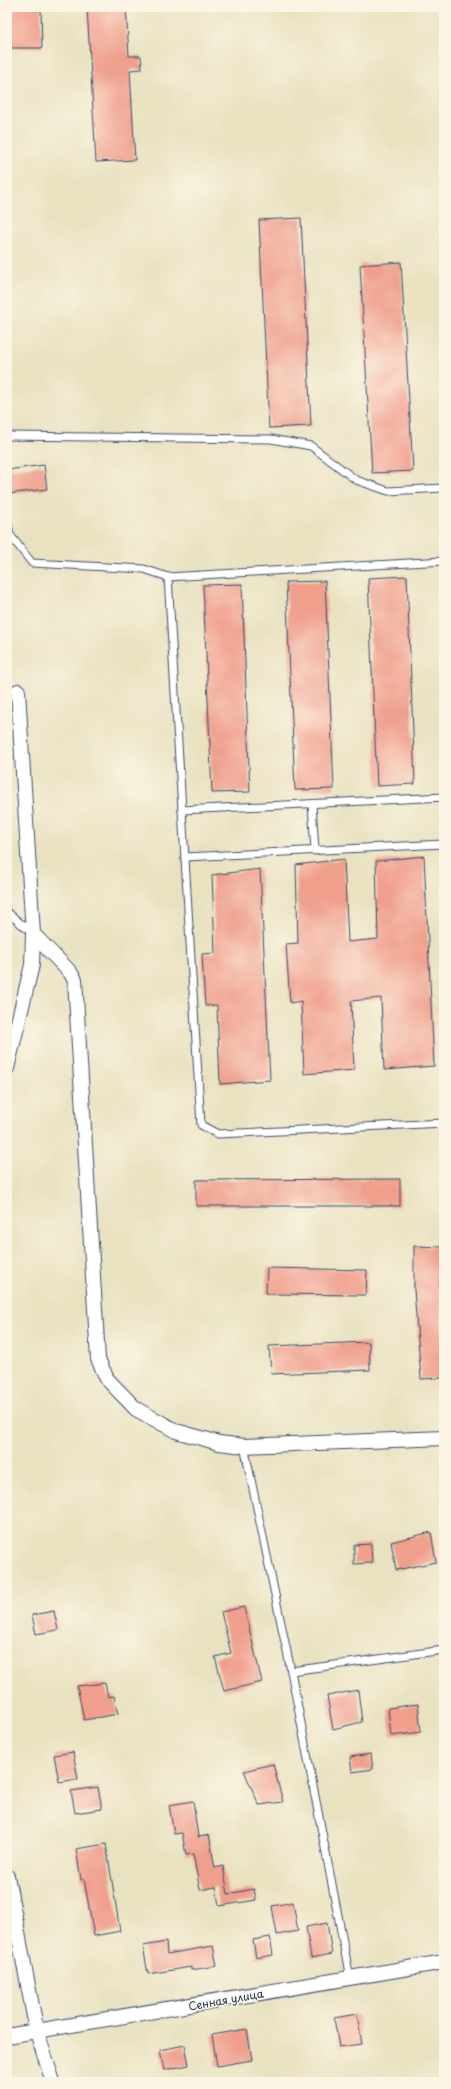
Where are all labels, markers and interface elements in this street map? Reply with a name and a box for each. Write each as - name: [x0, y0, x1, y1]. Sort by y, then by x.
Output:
- street label: Сенная улица: [187, 1985, 265, 2014]

